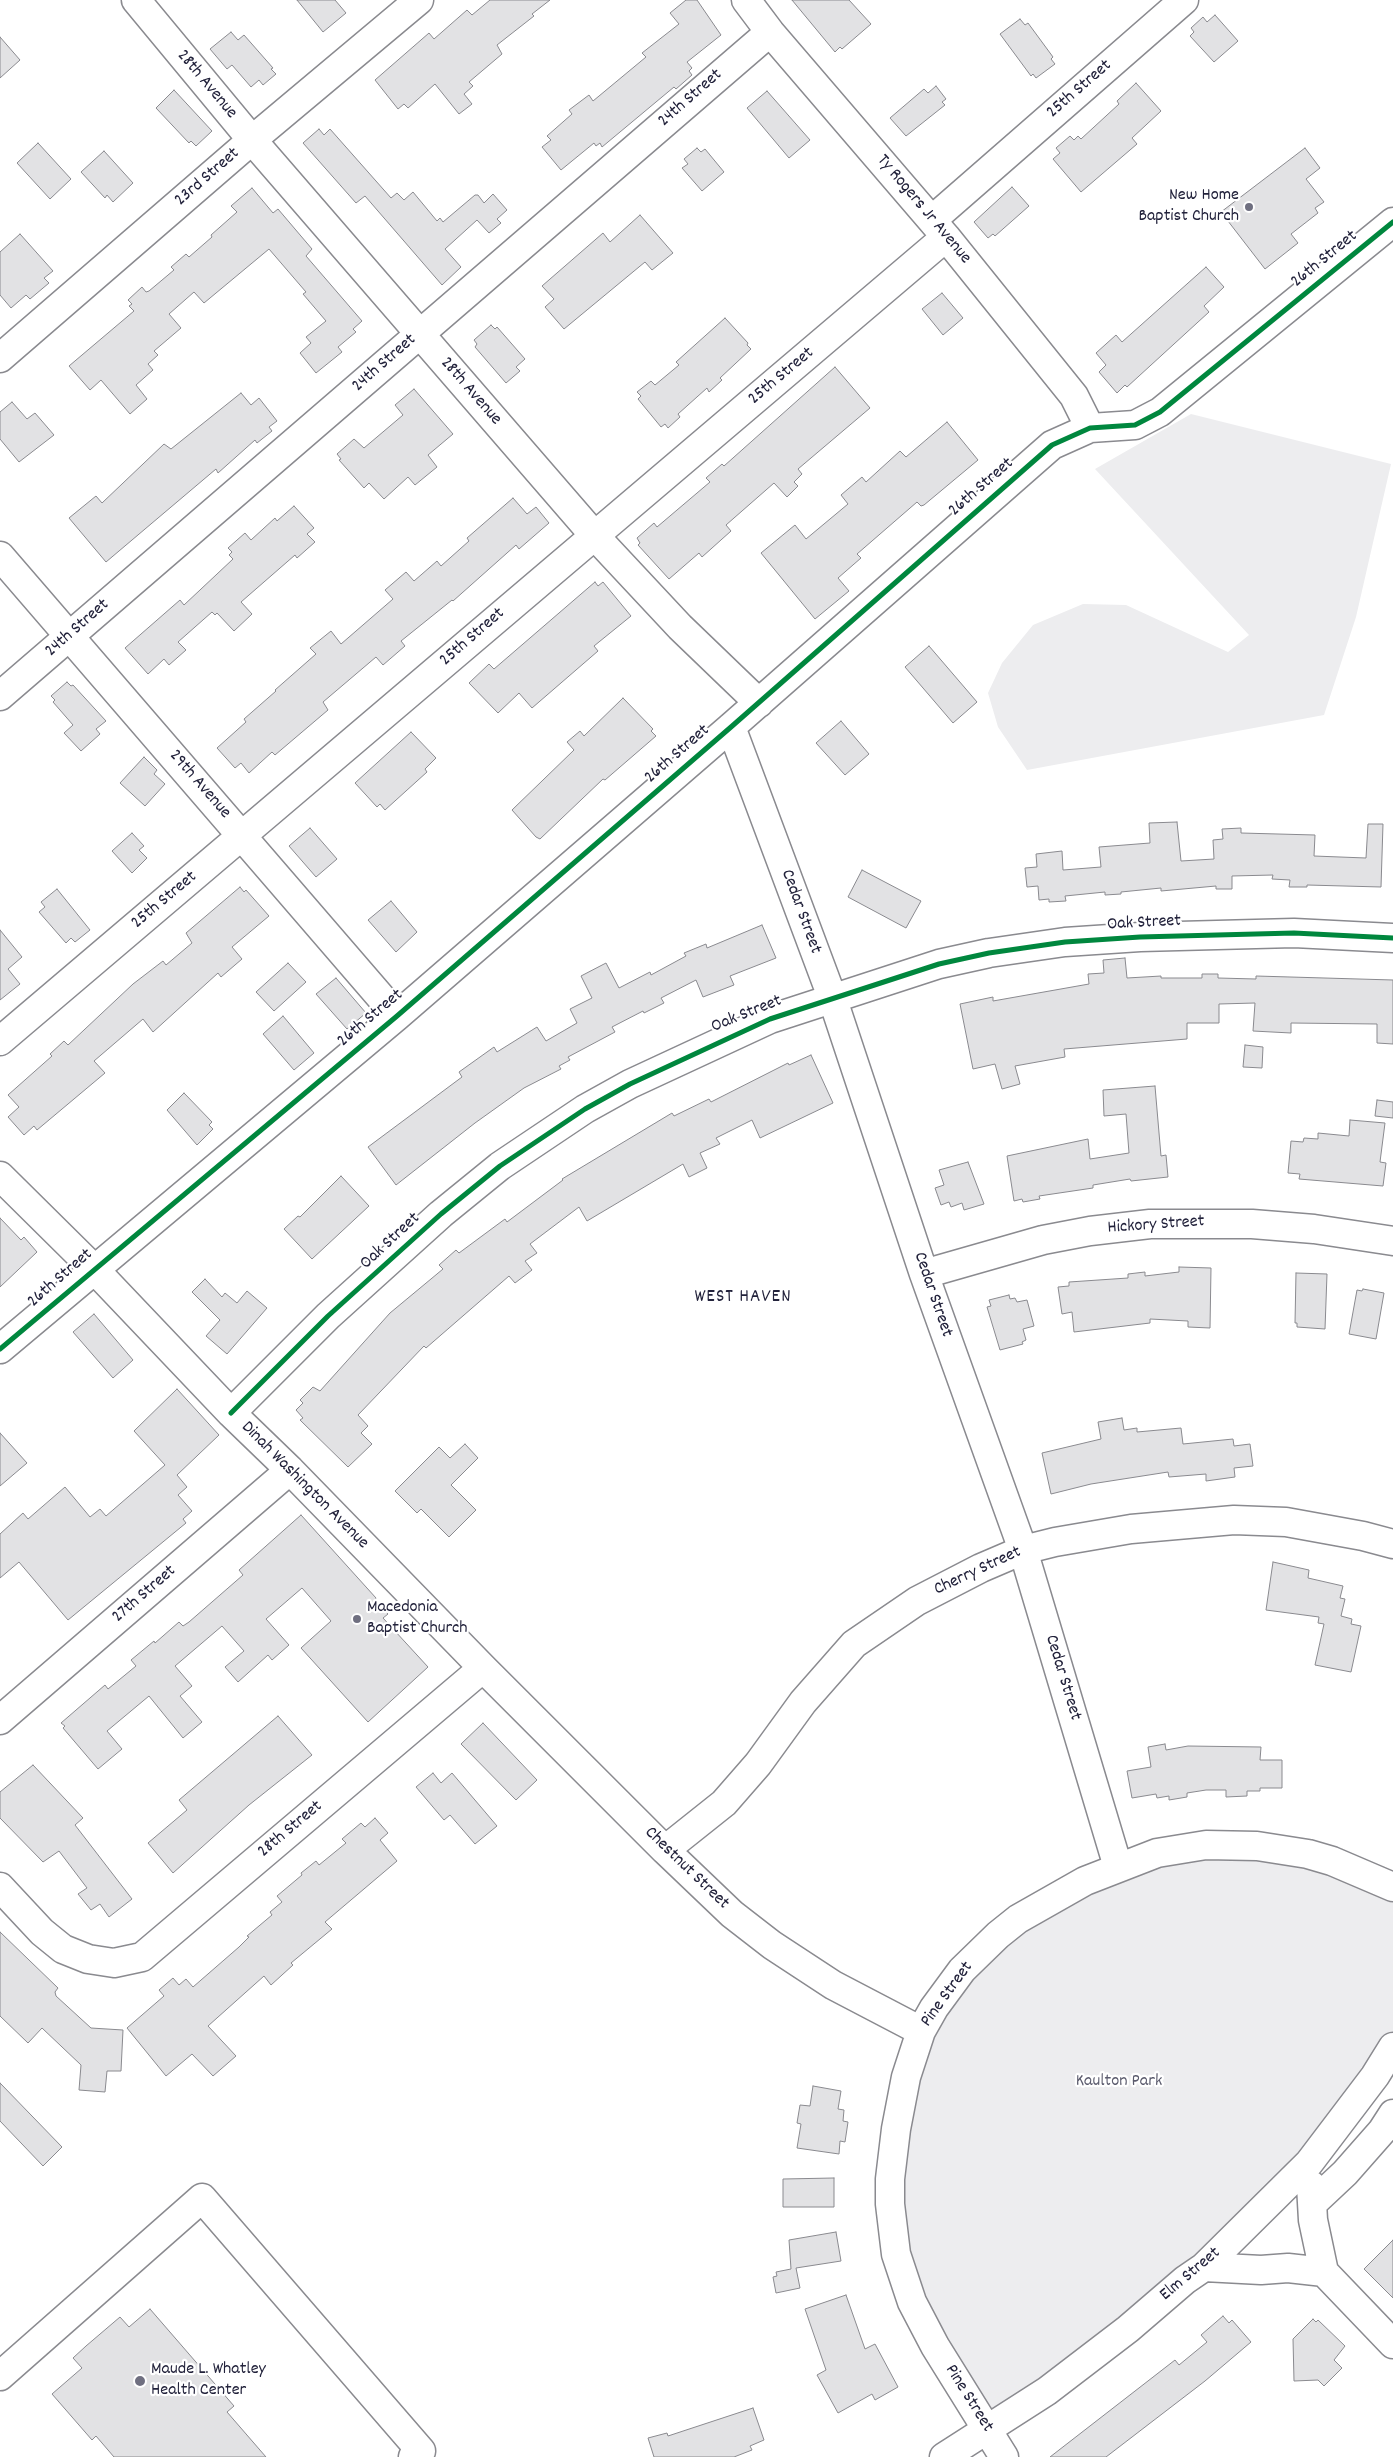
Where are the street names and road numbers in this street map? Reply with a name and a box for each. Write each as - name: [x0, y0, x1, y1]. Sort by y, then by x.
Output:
- street label: 28th Avenue: [171, 46, 241, 124]
- street label: 25th Street: [1043, 56, 1117, 124]
- street label: 24th Street: [654, 65, 728, 133]
- street label: 23rd Street: [171, 144, 245, 212]
- street label: Ty Rogers Jr Avenue: [871, 151, 975, 269]
- street label: 26th Street: [1287, 227, 1363, 293]
- street label: 24th Street: [348, 330, 422, 398]
- street label: 25th Street: [745, 343, 819, 411]
- street label: 28th Avenue: [435, 353, 505, 431]
- street label: 26th Street: [945, 454, 1019, 522]
- street label: 24th Street: [41, 595, 115, 663]
- street label: 25th Street: [436, 604, 510, 672]
- street label: 26th Street: [641, 721, 715, 789]
- street label: 29th Avenue: [163, 746, 235, 824]
- street label: 25th Street: [128, 867, 202, 935]
- street label: Cedar Street: [775, 867, 825, 957]
- street label: Oak Street: [1106, 911, 1182, 937]
- street label: 26th Street: [334, 985, 408, 1053]
- street label: Oak Street: [709, 991, 785, 1039]
- street label: Oak Street: [357, 1209, 425, 1275]
- street label: Hickory Street: [1107, 1212, 1205, 1240]
- street label: 26th Street: [24, 1245, 98, 1313]
- street label: Cedar Street: [907, 1250, 957, 1340]
- street label: Dinah Washington Avenue: [236, 1418, 372, 1554]
- street label: Cherry Street: [931, 1542, 1025, 1602]
- street label: 27th Street: [109, 1561, 181, 1629]
- street label: Cedar Street: [1039, 1633, 1085, 1723]
- street label: 28th Street: [254, 1797, 328, 1863]
- street label: Chestnut Street: [639, 1823, 733, 1915]
- street label: Pine Street: [917, 1958, 979, 2032]
- street label: Elm Street: [1156, 2243, 1226, 2307]
- street label: Pine Street: [939, 2361, 997, 2437]

